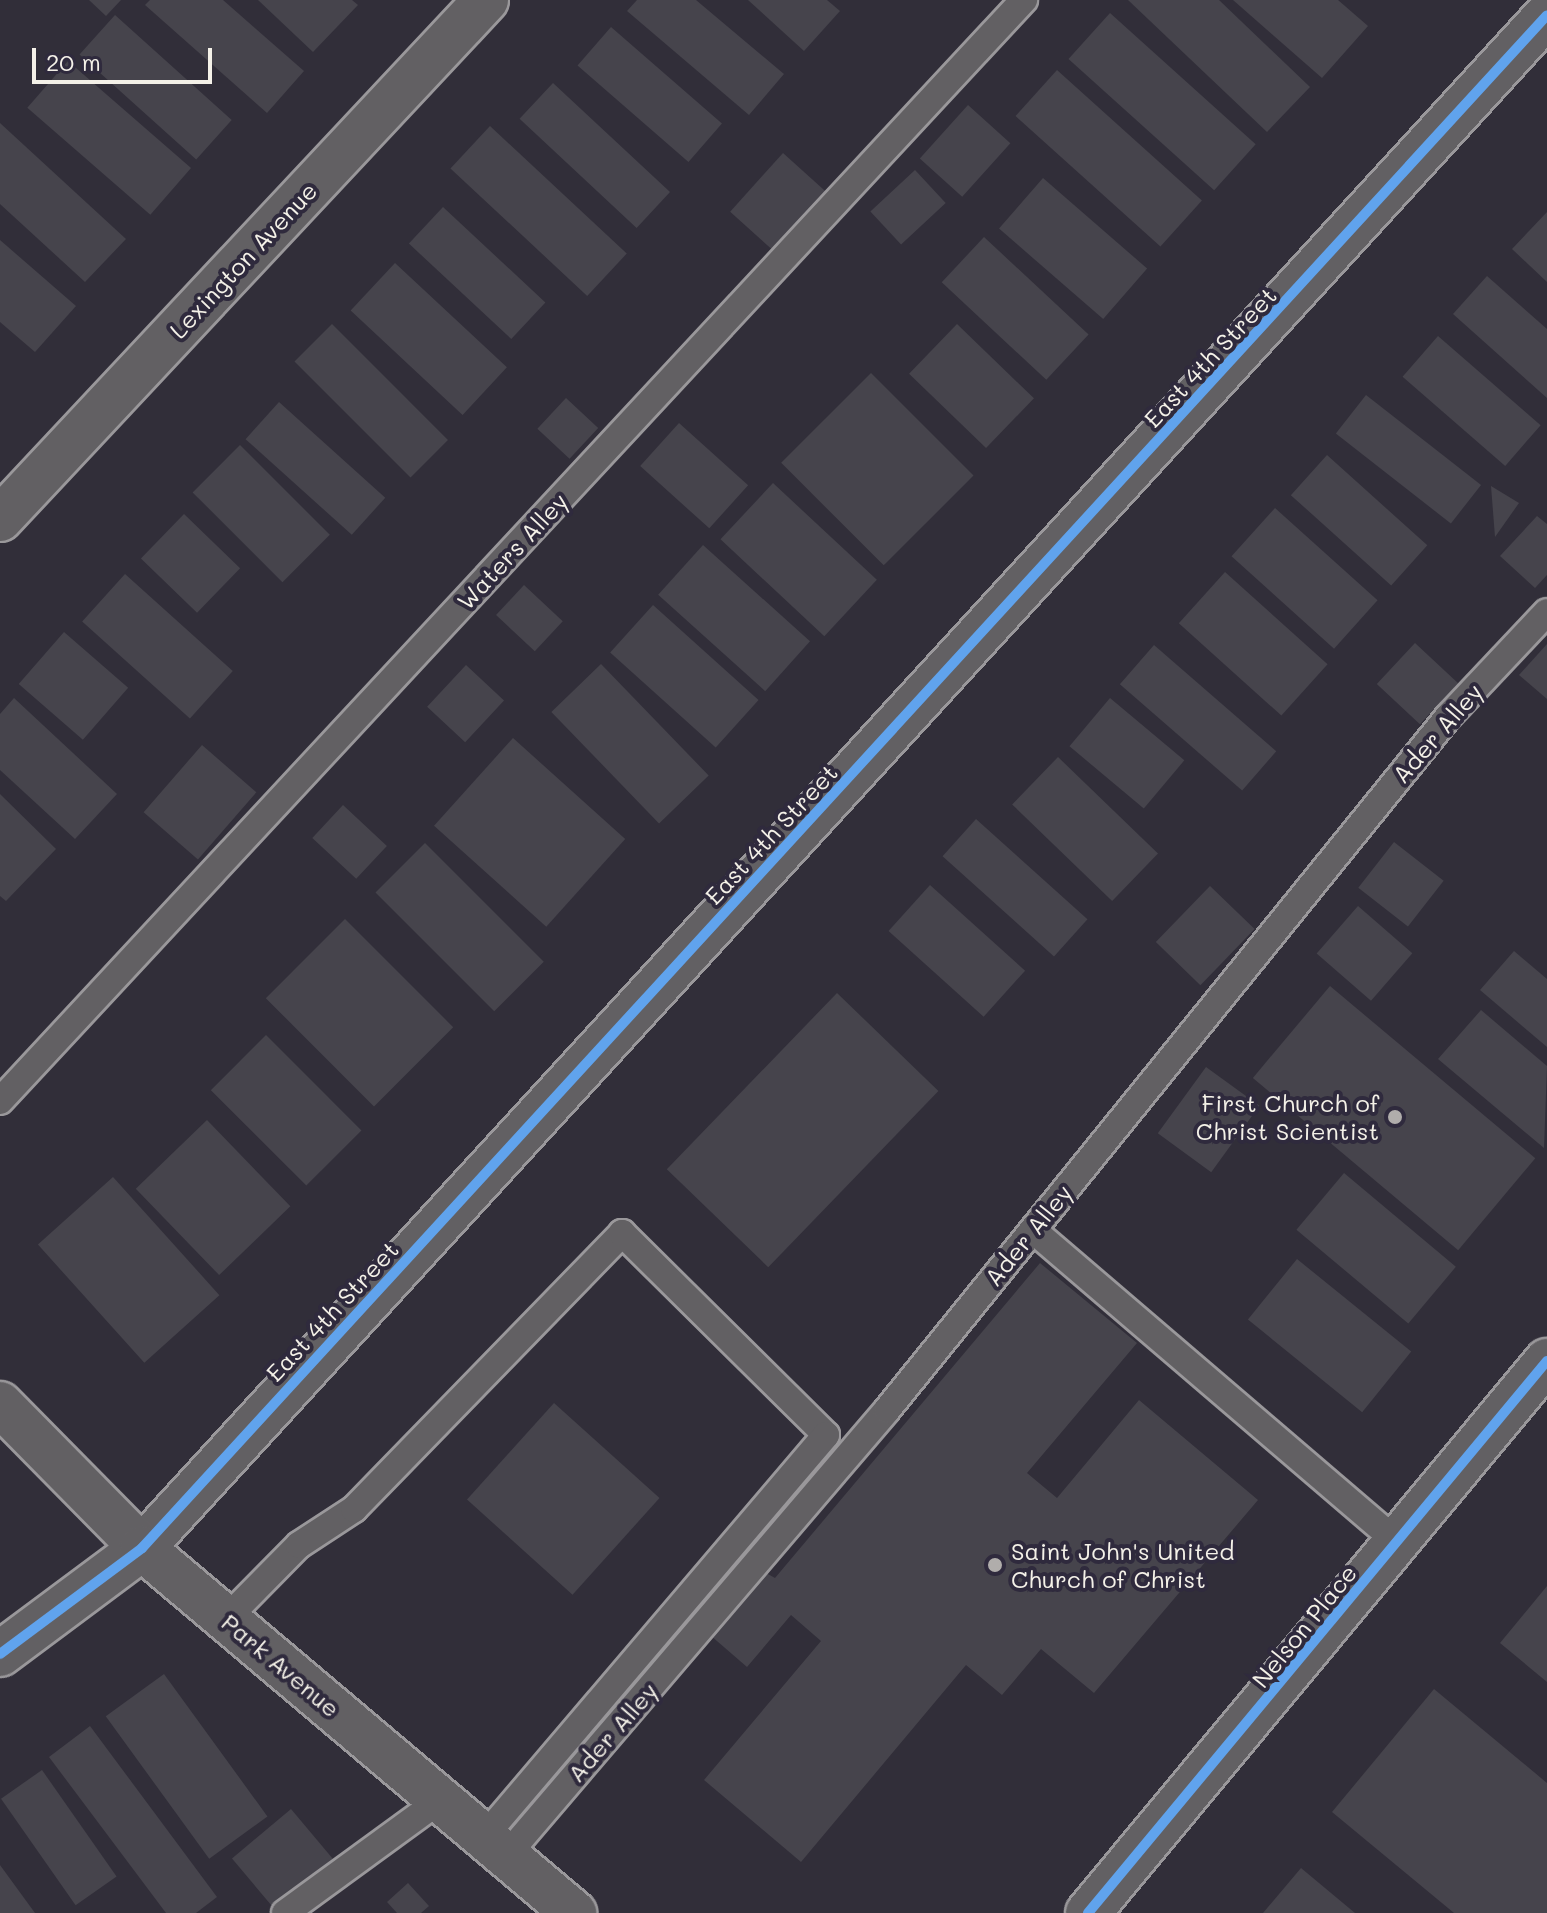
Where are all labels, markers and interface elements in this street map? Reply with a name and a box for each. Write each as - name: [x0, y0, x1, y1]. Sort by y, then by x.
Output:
- scale bar: [36, 32, 216, 82]
- text: 20 m: [46, 46, 101, 77]
- street label: Lexington Avenue: [163, 176, 323, 344]
- street label: East 4th Street: [1138, 281, 1282, 433]
- street label: Waters Alley: [451, 487, 573, 615]
- street label: Ader Alley: [1386, 677, 1488, 789]
- street label: East 4th Street: [699, 758, 843, 910]
- place label: First Church of Christ Scientist: [1196, 1089, 1379, 1145]
- marker: First Church of Christ Scientist: [1386, 1108, 1404, 1126]
- street label: Ader Alley: [978, 1178, 1078, 1292]
- street label: East 4th Street: [260, 1235, 404, 1387]
- place label: Saint John's United Church of Christ: [1011, 1537, 1235, 1593]
- marker: Saint John's United Church of Christ: [986, 1556, 1004, 1574]
- street label: Nelson Place: [1246, 1559, 1362, 1693]
- street label: Park Avenue: [216, 1607, 346, 1723]
- street label: Ader Alley: [561, 1676, 663, 1788]

